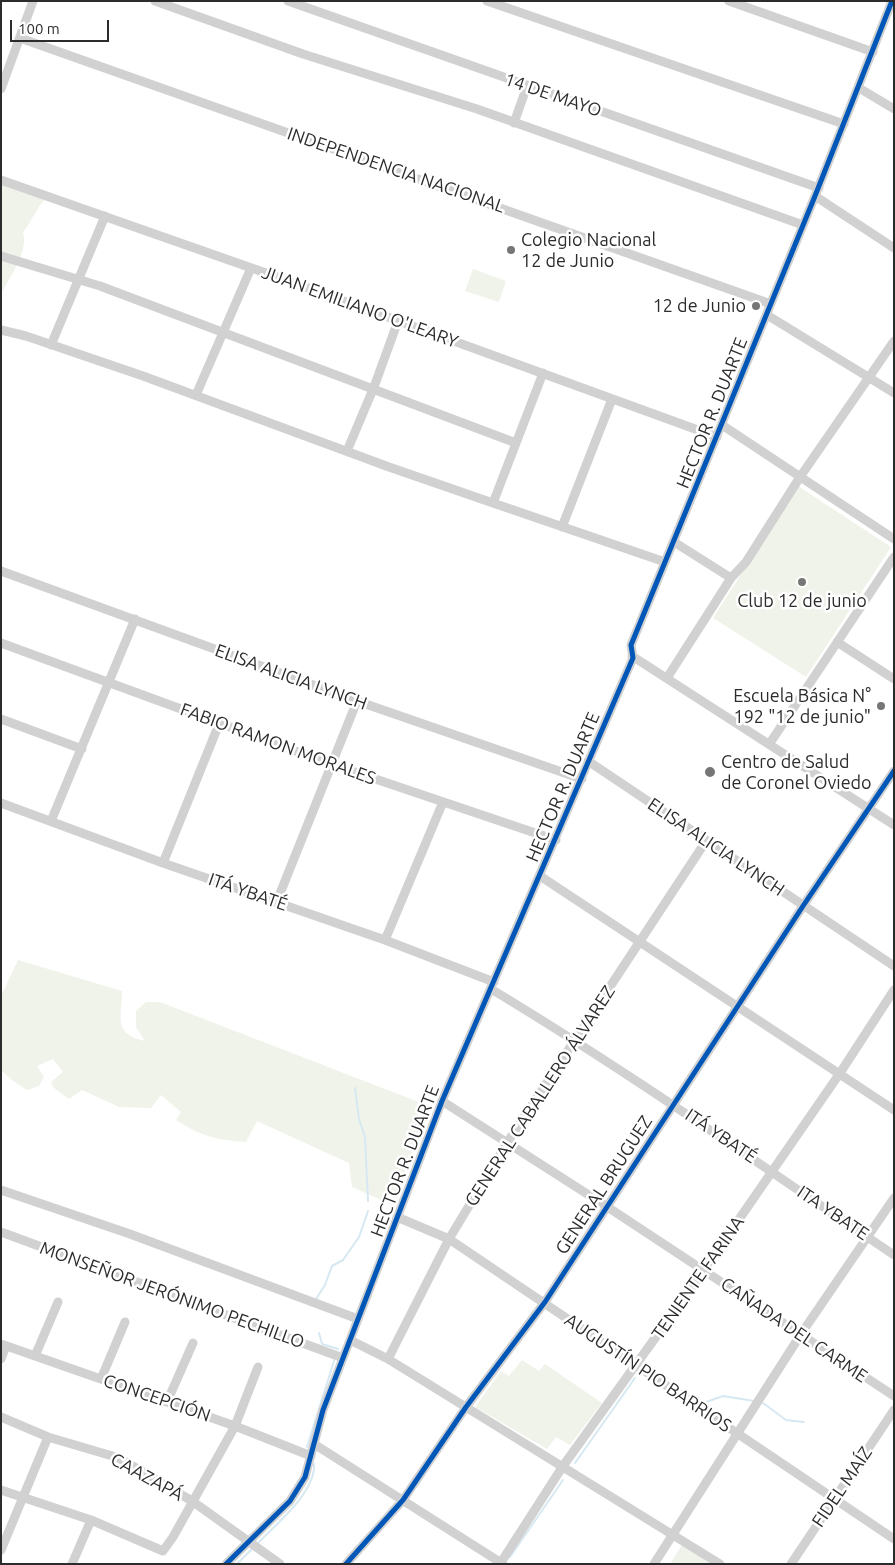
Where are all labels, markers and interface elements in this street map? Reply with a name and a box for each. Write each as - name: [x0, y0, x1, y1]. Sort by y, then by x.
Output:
- scale bar: [12, 10, 111, 42]
- text: 100 m: [18, 20, 60, 37]
- street label: 14 DE MAYO: [502, 68, 604, 122]
- street label: INDEPENDENCIA NACIONAL: [284, 123, 508, 217]
- place label: Colegio Nacional 12 de Junio: [521, 229, 656, 272]
- marker: Colegio Nacional 12 de Junio: [505, 244, 517, 256]
- street label: JUAN EMILIANO O'LEARY: [259, 261, 461, 353]
- place label: 12 de Junio: [653, 295, 746, 317]
- marker: 12 de Junio: [750, 300, 762, 312]
- street label: HECTOR R. DUARTE: [672, 334, 752, 492]
- marker: Club 12 de junio: [796, 576, 808, 588]
- place label: Club 12 de junio: [737, 590, 867, 612]
- street label: ELISA ALICIA LYNCH: [212, 639, 370, 715]
- place label: Escuela Básica N° 192 "12 de junio": [733, 685, 871, 728]
- street label: FABIO RAMON MORALES: [177, 699, 379, 789]
- marker: Escuela Básica N° 192 "12 de junio": [875, 700, 887, 712]
- street label: HECTOR R. DUARTE: [522, 709, 604, 865]
- place label: Centro de Salud de Coronel Oviedo: [721, 751, 872, 794]
- marker: Centro de Salud de Coronel Oviedo: [703, 765, 717, 779]
- street label: ELISA ALICIA LYNCH: [644, 793, 788, 901]
- street label: ITÁ YBATÉ: [206, 868, 290, 916]
- street label: GENERAL CABALLERO ÁLVAREZ: [460, 982, 620, 1210]
- street label: HECTOR R. DUARTE: [366, 1082, 444, 1240]
- street label: ITÁ YBATÉ: [681, 1104, 761, 1168]
- street label: GENERAL BRUGUEZ: [551, 1112, 657, 1258]
- street label: ITA YBATE: [793, 1181, 873, 1245]
- street label: TENIENTE FARINA: [647, 1212, 749, 1344]
- street label: MONSEÑOR JERÓNIMO PECHILLO: [37, 1237, 307, 1353]
- street label: CAÑADA DEL CARME: [717, 1273, 871, 1387]
- street label: AUGUSTÍN PIO BARRIOS: [561, 1309, 735, 1437]
- street label: CONCEPCIÓN: [101, 1370, 213, 1426]
- street label: FIDEL MAÍZ: [807, 1443, 877, 1531]
- street label: CAAZAPÁ: [107, 1448, 187, 1506]

